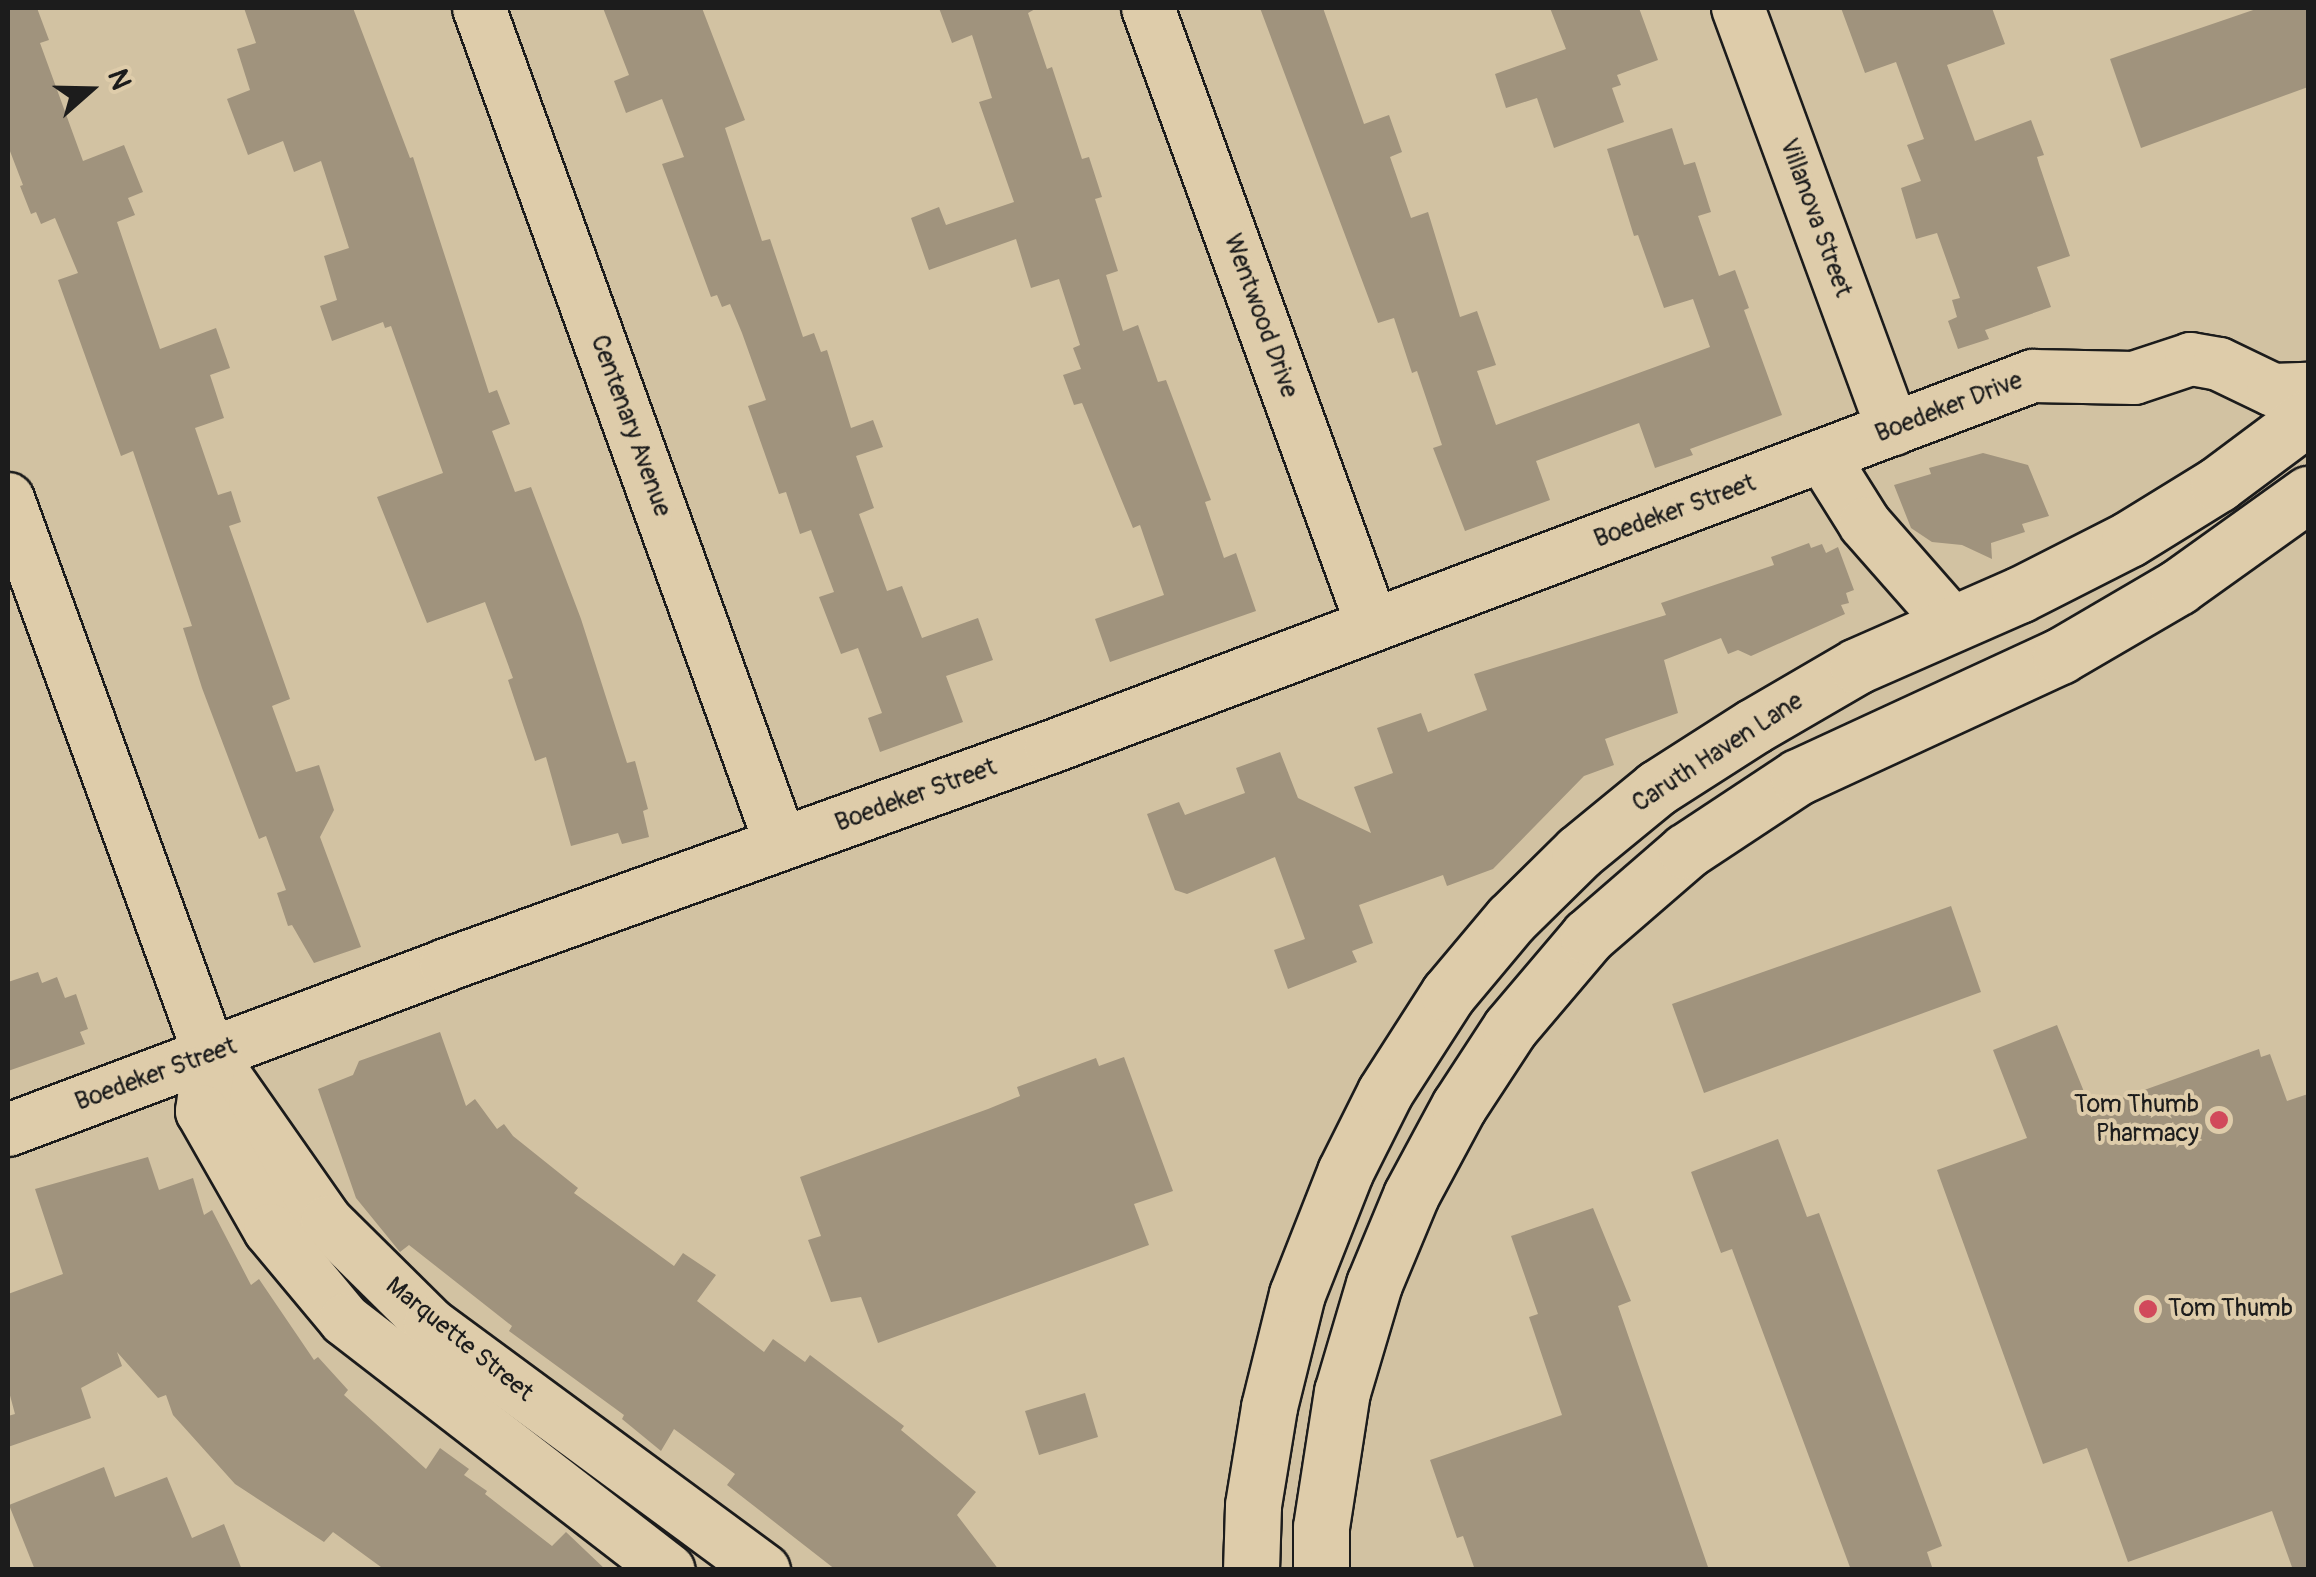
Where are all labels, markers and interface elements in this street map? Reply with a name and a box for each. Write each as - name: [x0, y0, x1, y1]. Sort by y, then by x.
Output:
- north arrow: [40, 40, 140, 140]
- text: N: [99, 65, 138, 94]
- street label: Villanova Street: [1772, 135, 1858, 301]
- street label: Wentwood Drive: [1216, 230, 1304, 402]
- street label: Centenary Avenue: [583, 331, 677, 521]
- street label: Boedeker Drive: [1871, 366, 2027, 450]
- street label: Boedeker Street: [1590, 469, 1760, 555]
- street label: Caruth Haven Lane: [1627, 687, 1809, 819]
- street label: Boedeker Street: [831, 753, 1001, 839]
- street label: Boedeker Street: [71, 1032, 241, 1118]
- place label: Tom Thumb Pharmacy: [2074, 1091, 2199, 1150]
- marker: Tom Thumb Pharmacy: [2208, 1109, 2230, 1131]
- street label: Marquette Street: [379, 1271, 539, 1409]
- place label: Tom Thumb: [2168, 1294, 2293, 1324]
- marker: Tom Thumb: [2137, 1298, 2159, 1320]

